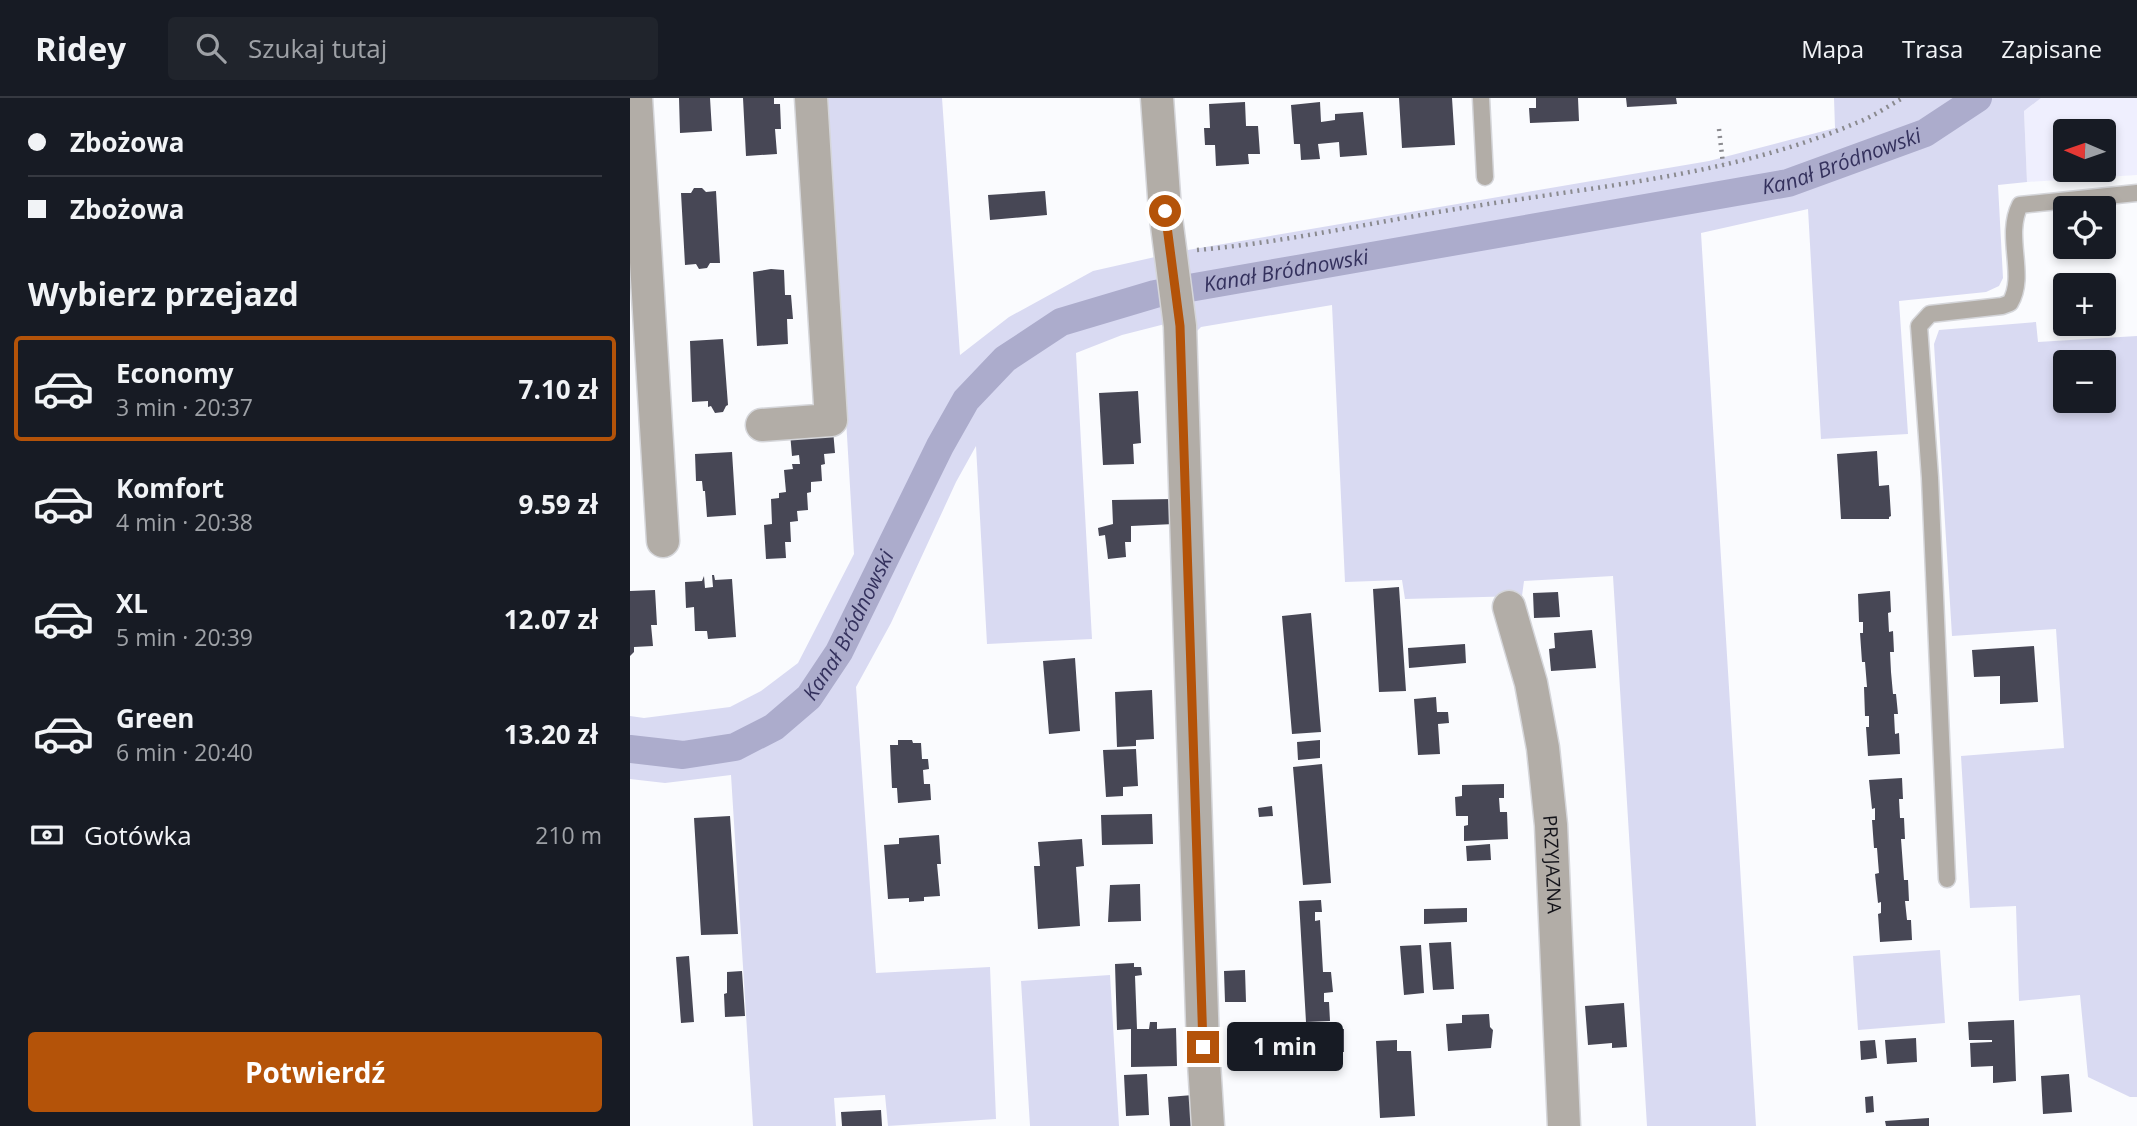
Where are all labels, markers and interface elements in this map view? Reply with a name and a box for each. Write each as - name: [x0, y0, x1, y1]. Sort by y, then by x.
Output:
- search box: [168, 17, 658, 80]
- text: Ridey: [35, 26, 126, 71]
- icon: search: [192, 29, 230, 67]
- text: Szukaj tutaj: [248, 30, 387, 66]
- text: Mapa: [1801, 32, 1864, 65]
- text: Trasa: [1902, 32, 1963, 65]
- text: Zapisane: [2001, 32, 2102, 65]
- north arrow: [2053, 119, 2116, 182]
- map controls: [2053, 119, 2116, 413]
- water label: Kanał Bródnowski: [1760, 120, 1925, 200]
- text: Zbożowa: [70, 124, 184, 160]
- text: Zbożowa: [70, 191, 184, 227]
- route start: [1149, 195, 1181, 227]
- button: locate: [2053, 196, 2116, 259]
- water label: Kanał Bródnowski: [1201, 242, 1371, 298]
- text: Wybierz przejazd: [28, 272, 299, 315]
- button: +: [2053, 273, 2116, 336]
- button: −: [2053, 350, 2116, 413]
- text: Economy: [116, 355, 234, 391]
- icon: car: [32, 357, 95, 420]
- text: 7.10 zł: [519, 371, 598, 407]
- text: 3 min · 20:37: [116, 391, 253, 423]
- text: Komfort: [116, 470, 224, 506]
- icon: car: [32, 472, 95, 535]
- text: 9.59 zł: [519, 486, 598, 522]
- text: 4 min · 20:38: [116, 506, 253, 538]
- water label: Kanał Bródnowski: [796, 545, 900, 705]
- text: XL: [116, 585, 148, 621]
- icon: car: [32, 587, 95, 650]
- text: 12.07 zł: [504, 601, 598, 637]
- text: 5 min · 20:39: [116, 621, 253, 653]
- text: Green: [116, 700, 194, 736]
- icon: car: [32, 702, 95, 765]
- text: 13.20 zł: [504, 716, 598, 752]
- text: 6 min · 20:40: [116, 736, 253, 768]
- street label: PRZYJAZNA: [1537, 814, 1568, 914]
- icon: cash: [28, 816, 66, 854]
- text: Gotówka: [84, 817, 192, 853]
- text: 210 m: [535, 819, 602, 851]
- callout: 1 min: [1228, 1023, 1343, 1072]
- text: 1 min: [1253, 1030, 1317, 1062]
- route end: [1187, 1031, 1219, 1063]
- button: Potwierdź: [28, 1032, 602, 1112]

